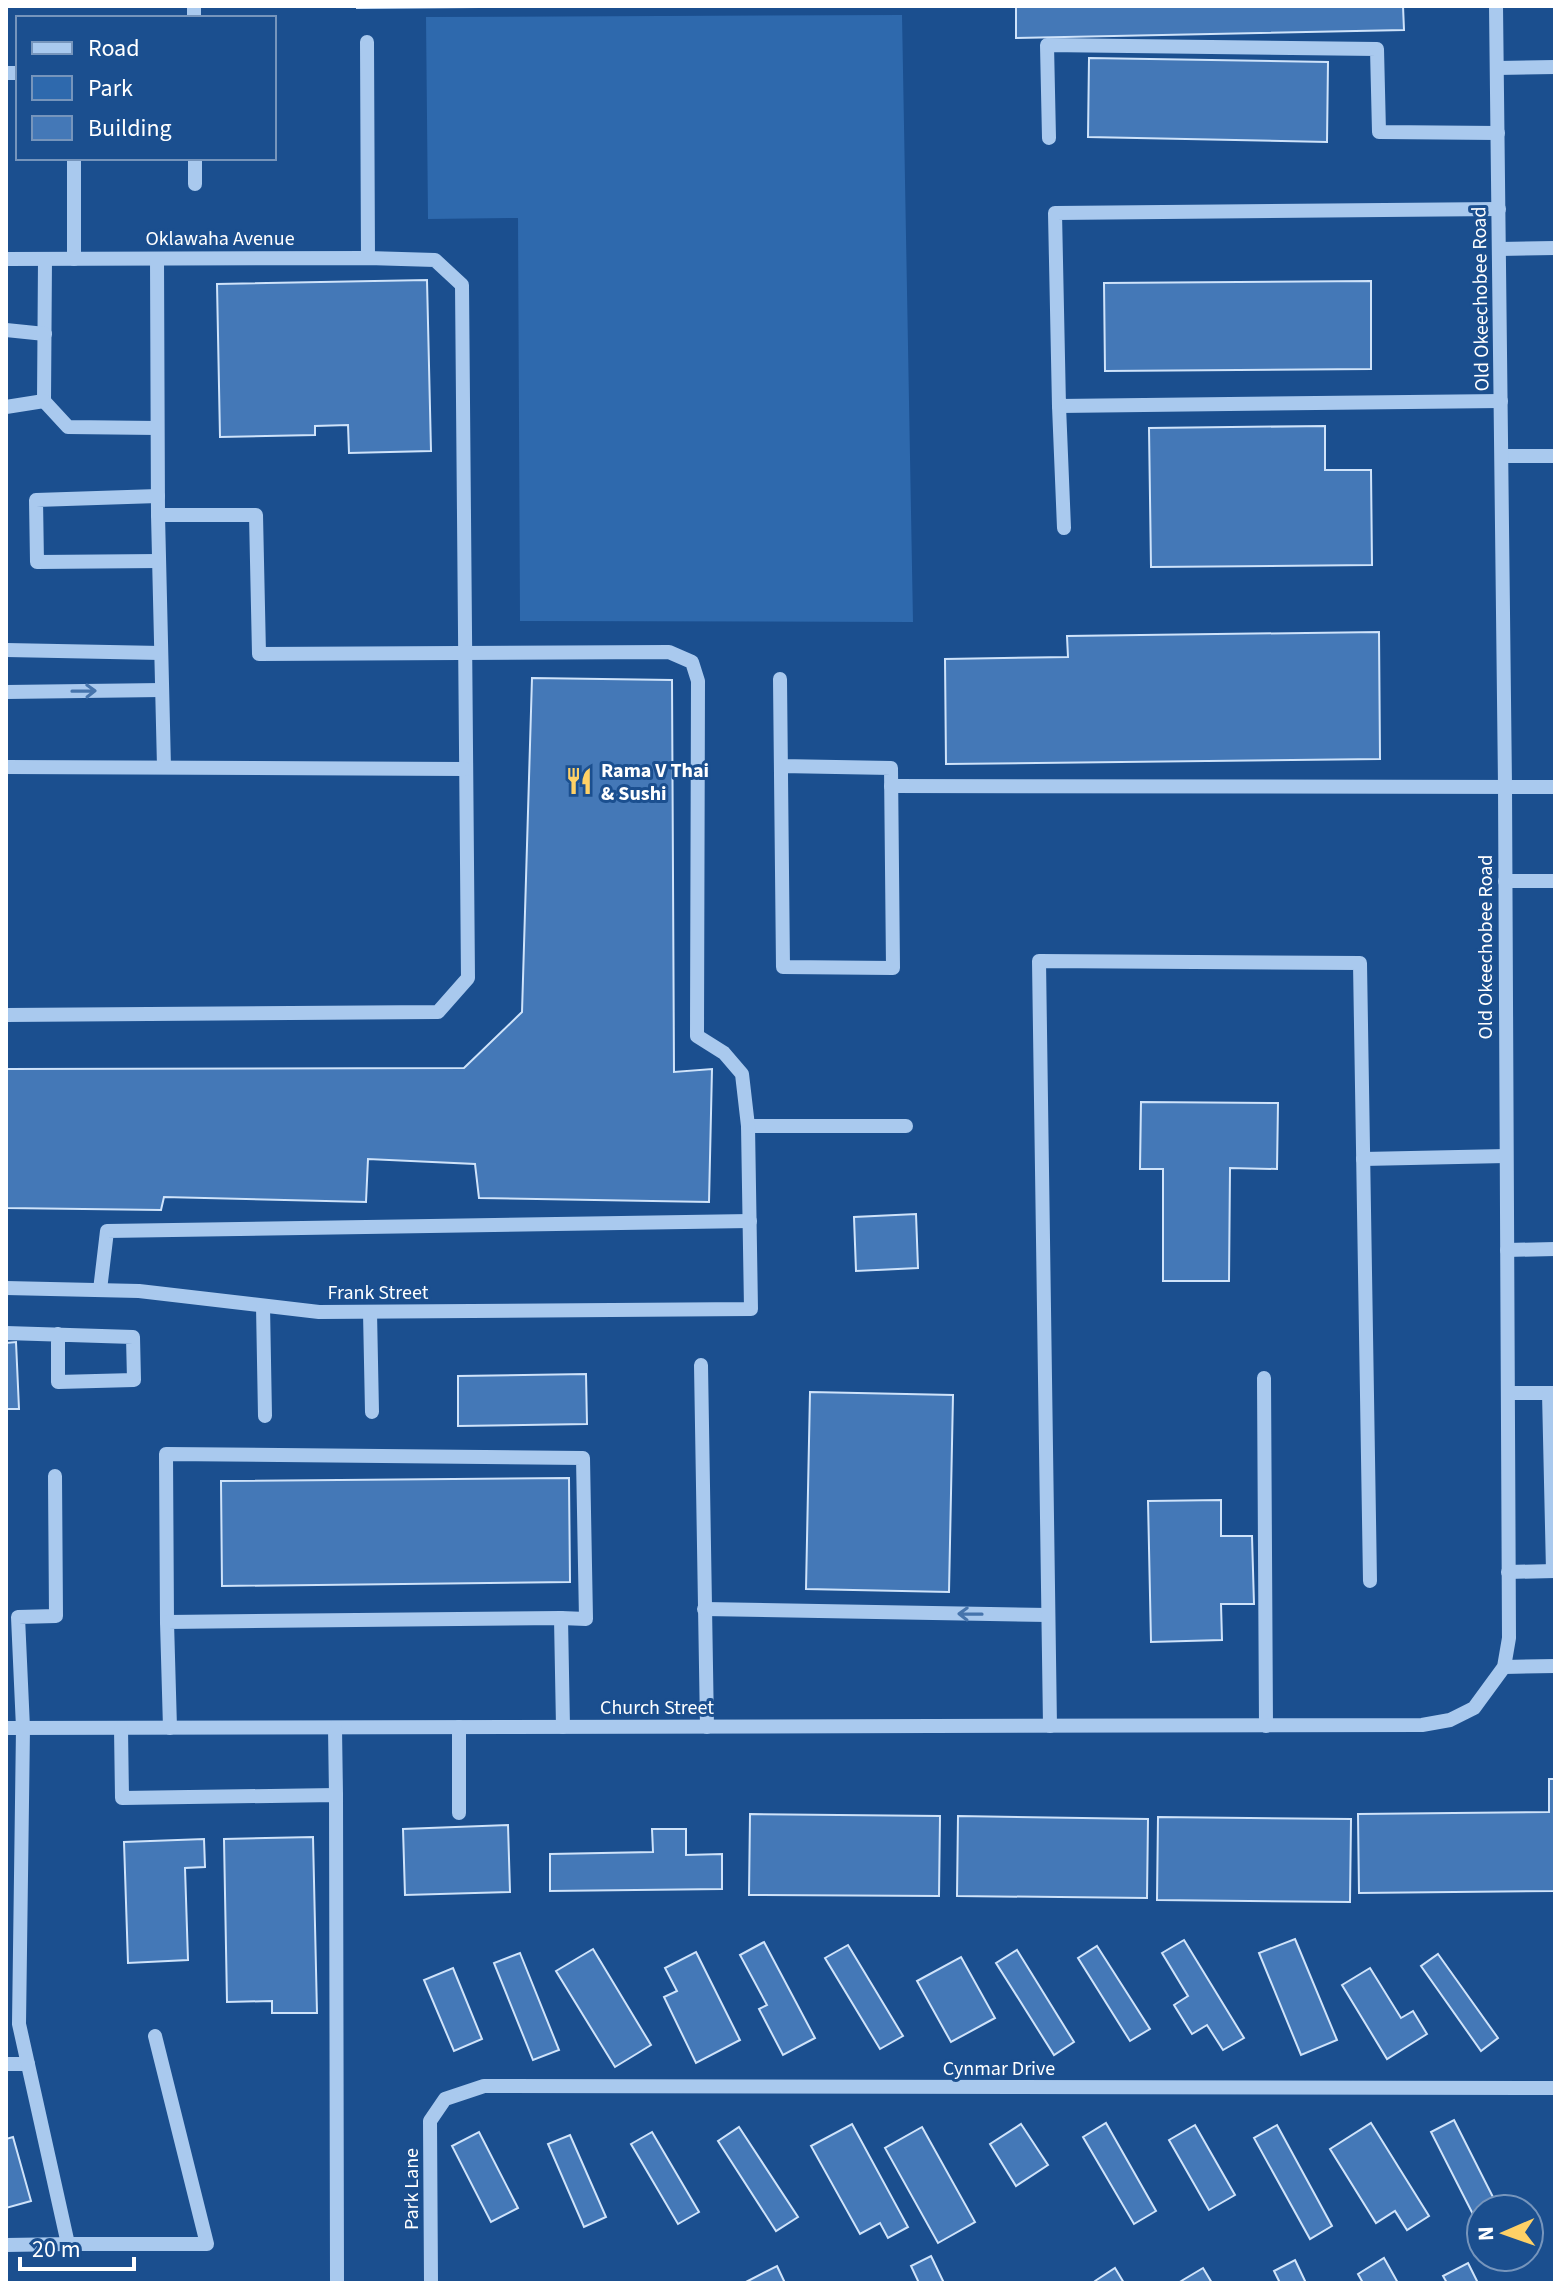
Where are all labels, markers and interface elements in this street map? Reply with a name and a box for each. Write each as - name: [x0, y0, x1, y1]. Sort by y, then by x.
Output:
- legend: [16, 16, 276, 160]
- text: Road: [88, 31, 140, 66]
- text: Park: [88, 71, 133, 106]
- text: Building: [88, 111, 172, 146]
- street label: Old Okeechobee Road: [1465, 206, 1497, 392]
- street label: Oklawaha Avenue: [145, 225, 295, 253]
- one-way arrow: [70, 683, 97, 699]
- place label: Rama V Thai & Sushi: [601, 757, 709, 808]
- restaurant icon: Rama V Thai & Sushi: [564, 766, 594, 796]
- street label: Old Okeechobee Road: [1472, 855, 1500, 1039]
- street label: Frank Street: [328, 1279, 429, 1307]
- one-way arrow: [957, 1606, 984, 1621]
- street label: Church Street: [600, 1694, 714, 1722]
- street label: Cynmar Drive: [943, 2055, 1055, 2083]
- street label: Park Lane: [398, 2148, 426, 2230]
- north arrow: [1465, 2193, 1545, 2273]
- scale bar: [20, 2221, 134, 2271]
- text: N: [1470, 2226, 1502, 2242]
- text: 20 m: [32, 2232, 81, 2267]

